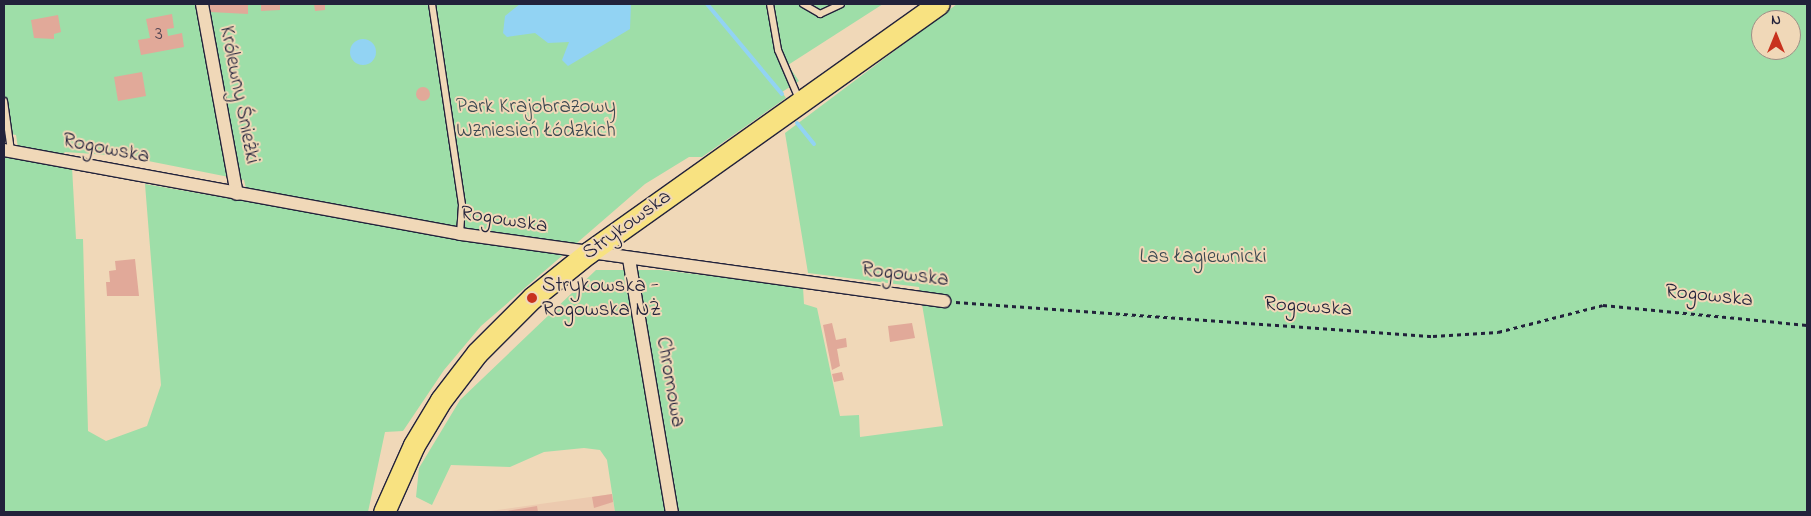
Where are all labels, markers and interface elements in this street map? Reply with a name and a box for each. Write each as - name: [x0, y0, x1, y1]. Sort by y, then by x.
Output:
- north arrow: [1751, 10, 1801, 60]
- text: N: [1771, 10, 1781, 31]
- house number: 3: [155, 24, 163, 46]
- street label: Królewny Śnieżki: [213, 24, 265, 166]
- park label: Park Krajobrazowy Wzniesień Łódzkich: [456, 94, 616, 144]
- street label: Rogowska: [60, 128, 152, 170]
- street label: Strykowska: [578, 184, 676, 266]
- street label: Rogowska: [459, 201, 549, 239]
- park label: Las Łagiewnicki: [1139, 244, 1267, 270]
- street label: Rogowska: [860, 257, 950, 293]
- place label: Strykowska - Rogowska NŻ: [542, 273, 661, 323]
- street label: Rogowska: [1664, 279, 1754, 313]
- street label: Rogowska: [1263, 291, 1353, 323]
- marker: Strykowska - Rogowska NŻ: [526, 292, 538, 304]
- street label: Chromowa: [650, 335, 690, 429]

